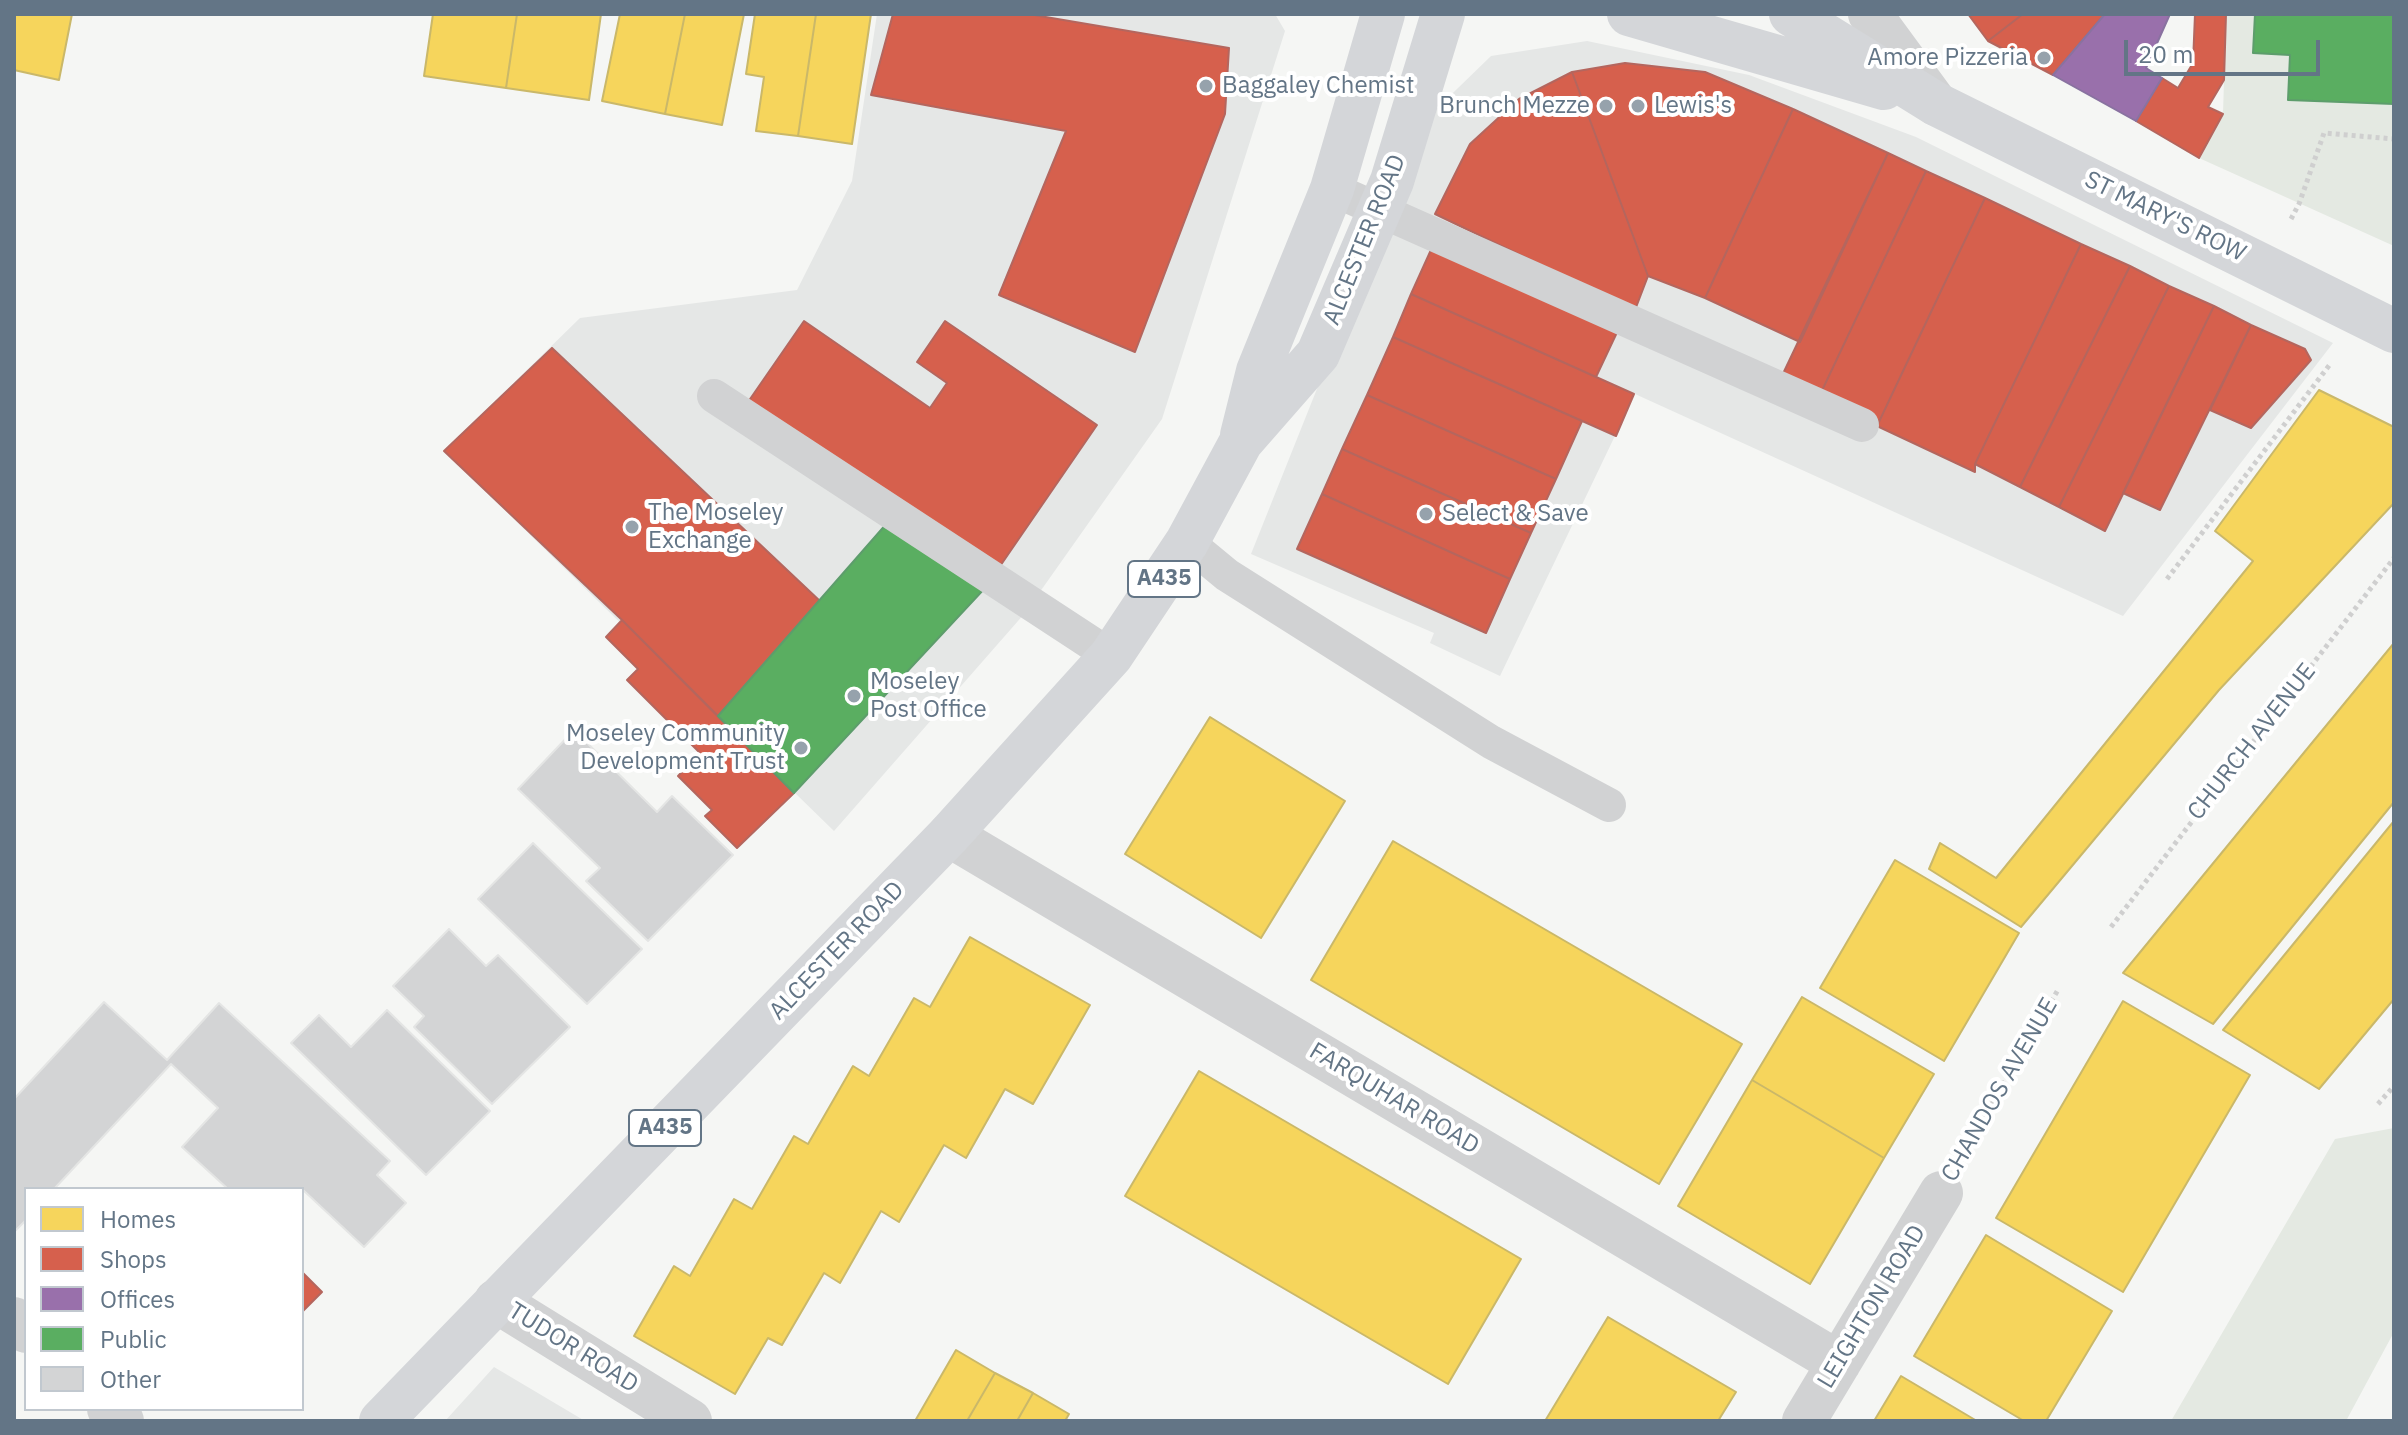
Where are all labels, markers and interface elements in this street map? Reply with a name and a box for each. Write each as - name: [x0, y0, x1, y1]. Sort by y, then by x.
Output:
- scale bar: [2128, 24, 2324, 74]
- text: 20 m: [2138, 38, 2193, 70]
- place label: Amore Pizzeria: [1867, 44, 2028, 72]
- marker: Amore Pizzeria: [2035, 49, 2053, 67]
- place label: Baggaley Chemist: [1222, 72, 1414, 100]
- marker: Baggaley Chemist: [1197, 77, 1215, 95]
- place label: Brunch Mezze: [1439, 92, 1590, 120]
- place label: Lewis's: [1654, 92, 1732, 120]
- marker: Brunch Mezze: [1597, 97, 1615, 115]
- marker: Lewis's: [1629, 97, 1647, 115]
- street label: ALCESTER ROAD: [1318, 151, 1412, 329]
- street label: ST MARY'S ROW: [2080, 166, 2250, 268]
- place label: The Moseley Exchange: [648, 499, 784, 555]
- place label: Select & Save: [1442, 500, 1589, 528]
- marker: Select & Save: [1417, 505, 1435, 523]
- marker: The Moseley Exchange: [623, 518, 641, 536]
- road number: A435: [1128, 561, 1200, 597]
- street label: CHURCH AVENUE: [2182, 658, 2322, 826]
- place label: Moseley Post Office: [870, 668, 987, 724]
- marker: Moseley Post Office: [845, 687, 863, 705]
- place label: Moseley Community Development Trust: [566, 720, 785, 776]
- marker: Moseley Community Development Trust: [792, 739, 810, 757]
- street label: ALCESTER ROAD: [764, 876, 910, 1026]
- street label: CHANDOS AVENUE: [1936, 993, 2064, 1187]
- street label: FARQUHAR ROAD: [1304, 1037, 1484, 1161]
- road number: A435: [629, 1110, 701, 1146]
- legend: [24, 1187, 304, 1411]
- text: Homes: [100, 1203, 176, 1235]
- street label: LEIGHTON ROAD: [1812, 1220, 1932, 1394]
- text: Shops: [100, 1243, 167, 1275]
- text: Offices: [100, 1283, 175, 1315]
- street label: TUDOR ROAD: [503, 1297, 643, 1399]
- text: Public: [100, 1323, 167, 1355]
- text: Other: [100, 1363, 161, 1395]

